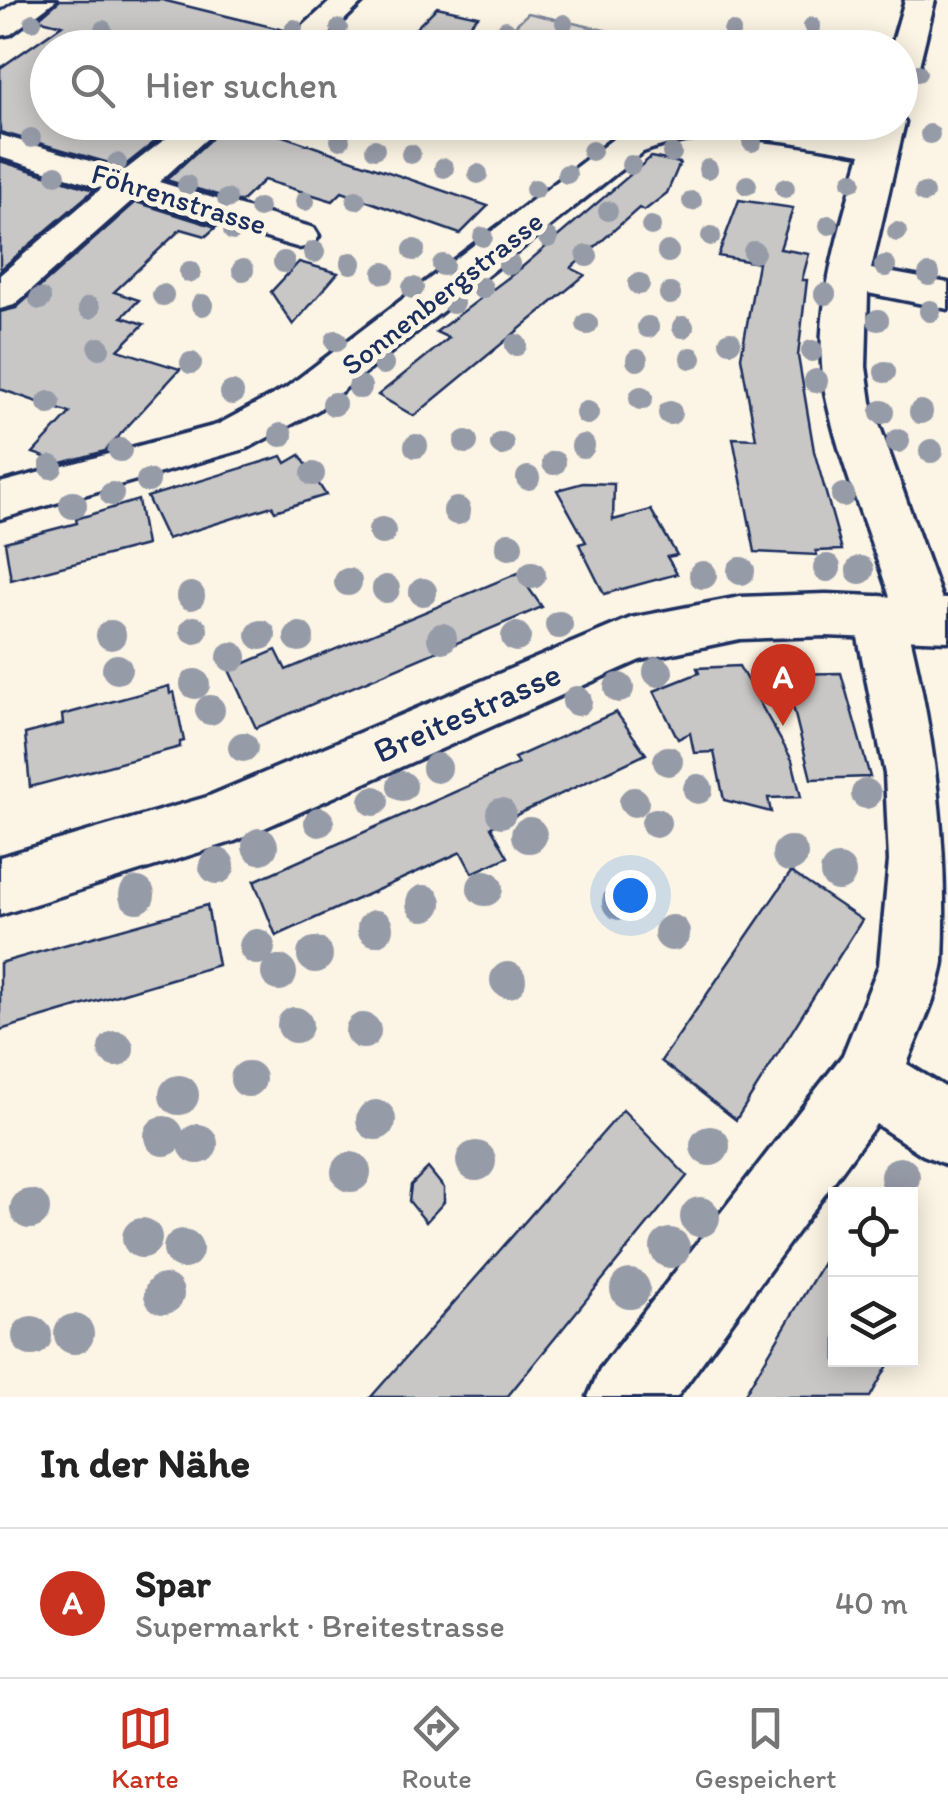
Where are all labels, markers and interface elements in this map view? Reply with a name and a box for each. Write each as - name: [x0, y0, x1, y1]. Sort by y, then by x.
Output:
- search box: [30, 30, 918, 140]
- icon: search: [65, 58, 120, 113]
- text: Hier suchen: [145, 62, 337, 108]
- street label: Föhrenstrasse: [87, 154, 271, 243]
- street label: Sonnenbergstrasse: [333, 202, 550, 383]
- pin: A: [750, 644, 816, 726]
- street label: Breitestrasse: [367, 652, 567, 772]
- your location: [605, 870, 656, 921]
- map controls: [828, 1187, 918, 1367]
- button: locate: [828, 1187, 918, 1277]
- button: layers: [828, 1277, 918, 1367]
- text: In der Nähe: [40, 1437, 250, 1488]
- text: Spar: [135, 1561, 211, 1607]
- text: A: [62, 1584, 83, 1622]
- text: 40 m: [835, 1584, 908, 1622]
- text: Supermarkt · Breitestrasse: [135, 1607, 505, 1645]
- tab: Karte: [111, 1701, 179, 1795]
- tab: Route: [401, 1701, 472, 1795]
- tab: Gespeichert: [695, 1701, 837, 1795]

